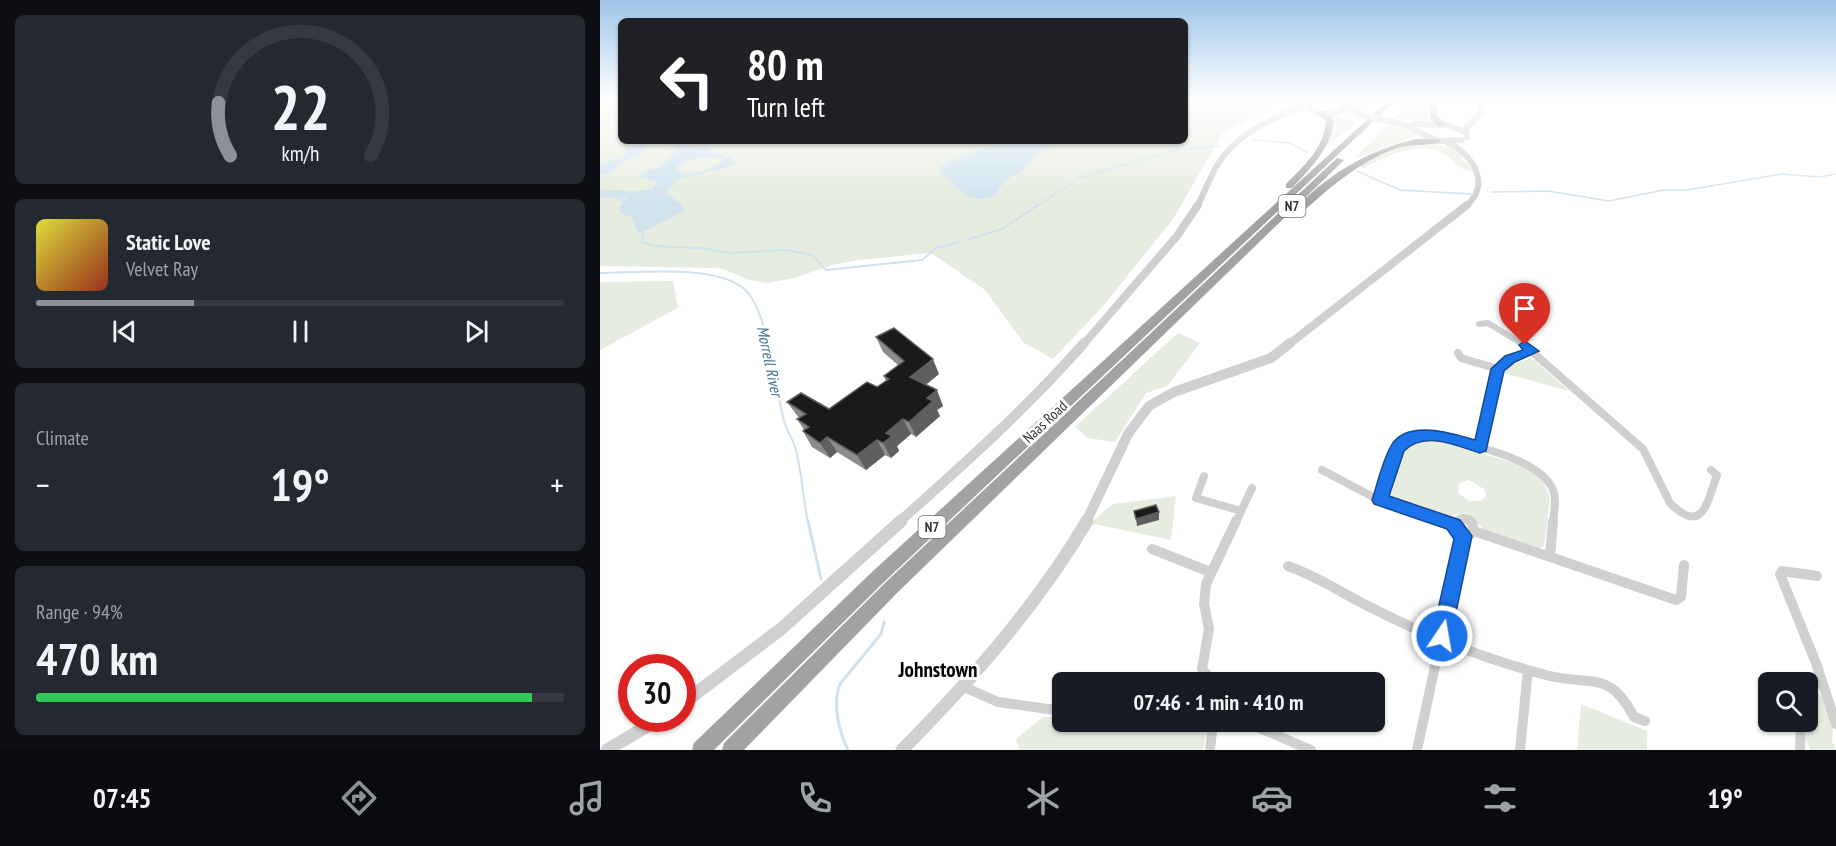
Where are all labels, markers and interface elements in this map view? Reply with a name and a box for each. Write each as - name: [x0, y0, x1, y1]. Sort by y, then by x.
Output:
- text: 80 m: [747, 37, 824, 92]
- icon: left: [648, 42, 726, 120]
- text: 22: [270, 67, 330, 148]
- text: Turn left: [747, 90, 825, 124]
- text: km/h: [281, 140, 319, 168]
- road number: N7: [1278, 195, 1306, 217]
- text: Static Love: [126, 228, 211, 256]
- text: Velvet Ray: [126, 256, 198, 282]
- pin: [1499, 283, 1550, 345]
- icon: arrive: [1508, 292, 1541, 325]
- icon: previous: [108, 315, 141, 348]
- icon: pause: [284, 315, 317, 348]
- icon: next: [460, 315, 493, 348]
- water label: Morrell River: [753, 324, 788, 401]
- street label: Naas Road: [1018, 396, 1071, 447]
- text: Climate: [36, 425, 89, 451]
- text: 19°: [270, 455, 330, 513]
- text: −: [36, 463, 50, 506]
- text: +: [550, 463, 564, 506]
- road number: N7: [918, 516, 946, 538]
- text: Range · 94%: [36, 599, 123, 625]
- position arrow: [1410, 604, 1474, 668]
- text: 470 km: [36, 629, 158, 687]
- speed limit sign: 30: [618, 654, 696, 732]
- district label: Johnstown: [898, 656, 977, 683]
- map controls: [1758, 672, 1818, 732]
- button: search: [1758, 672, 1818, 732]
- text: 07:46 · 1 min · 410 m: [1133, 688, 1304, 716]
- icon: directions: [338, 777, 380, 819]
- icon: music: [566, 777, 608, 819]
- icon: phone: [794, 777, 836, 819]
- icon: climate: [1022, 777, 1064, 819]
- icon: car: [1251, 777, 1293, 819]
- icon: filters: [1479, 777, 1521, 819]
- text: 07:45: [93, 781, 152, 815]
- text: 19°: [1707, 781, 1743, 815]

